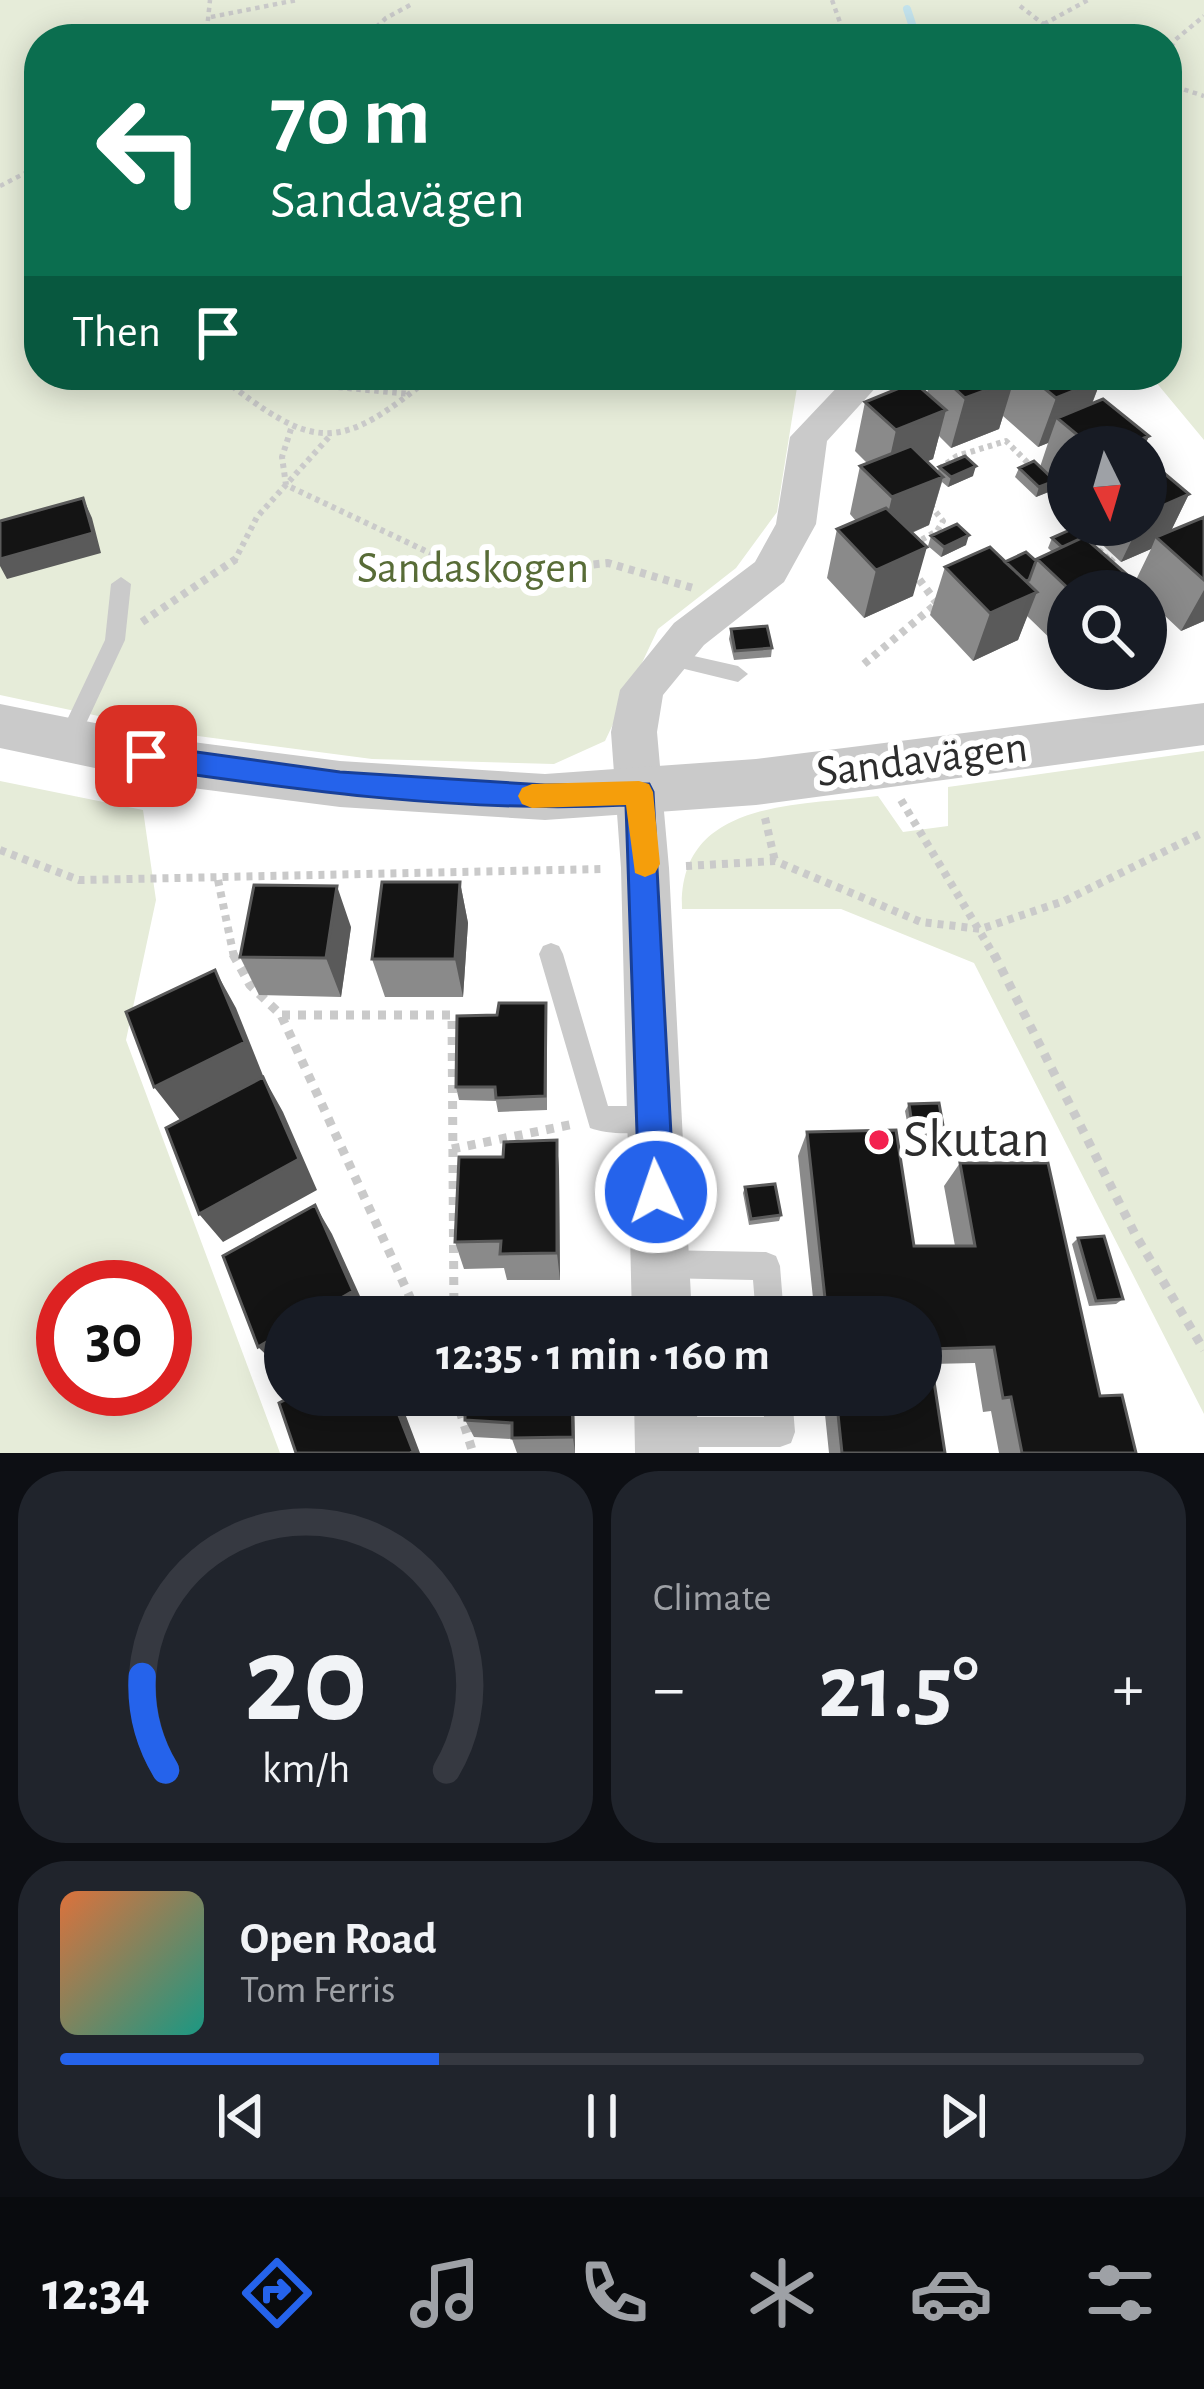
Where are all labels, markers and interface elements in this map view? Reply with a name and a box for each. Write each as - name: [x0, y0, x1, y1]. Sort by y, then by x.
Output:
- icon: left: [72, 72, 228, 228]
- text: 70 m: [270, 76, 431, 160]
- text: Sandavägen: [270, 174, 525, 228]
- icon: arrive: [185, 300, 251, 366]
- text: Then: [72, 310, 161, 355]
- north arrow: [1047, 426, 1167, 546]
- map controls: [1047, 426, 1167, 690]
- park label: Sandaskogen: [357, 546, 589, 591]
- button: search: [1047, 570, 1167, 690]
- pin: [95, 705, 197, 807]
- icon: arrive: [113, 723, 179, 789]
- street label: Sandavägen: [814, 725, 1030, 795]
- place label: Skutan: [903, 1113, 1050, 1167]
- marker: Skutan: [866, 1127, 892, 1153]
- position arrow: [593, 1129, 719, 1255]
- speed limit sign: 30: [36, 1260, 192, 1416]
- text: 12:35 · 1 min · 160 m: [436, 1333, 770, 1378]
- text: Climate: [653, 1579, 771, 1618]
- text: 20: [244, 1619, 367, 1744]
- text: 21.5°: [818, 1644, 979, 1734]
- text: −: [653, 1656, 685, 1722]
- text: +: [1112, 1656, 1144, 1722]
- text: km/h: [261, 1748, 350, 1791]
- text: Open Road: [240, 1917, 437, 1962]
- text: Tom Ferris: [240, 1971, 396, 2010]
- icon: previous: [208, 2083, 274, 2149]
- icon: pause: [569, 2083, 635, 2149]
- icon: next: [930, 2083, 996, 2149]
- icon: directions: [235, 2251, 319, 2335]
- icon: music: [403, 2251, 487, 2335]
- icon: phone: [572, 2251, 656, 2335]
- icon: climate: [740, 2251, 824, 2335]
- icon: car: [909, 2251, 993, 2335]
- icon: filters: [1078, 2251, 1162, 2335]
- text: 12:34: [42, 2266, 150, 2320]

